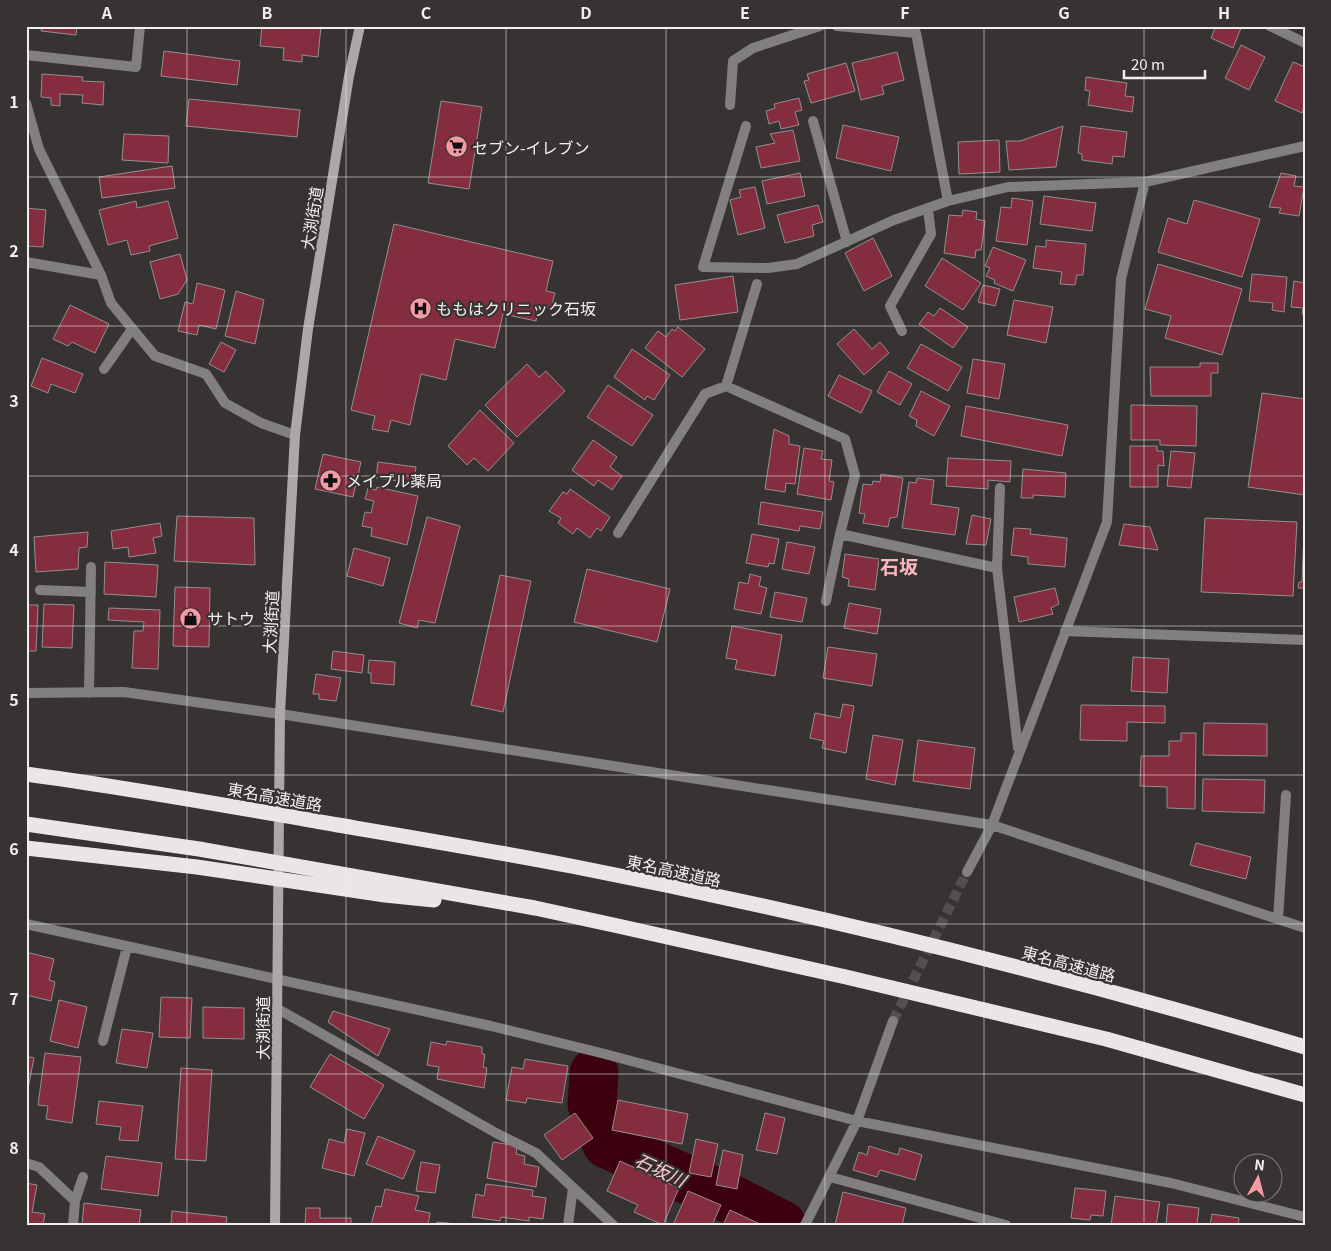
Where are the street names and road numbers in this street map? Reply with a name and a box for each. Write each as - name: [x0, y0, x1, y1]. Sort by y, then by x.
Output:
- street label: 大渕街道: [294, 185, 328, 251]
- street label: 大渕街道: [256, 589, 284, 655]
- street label: 東名高速道路: [226, 776, 324, 816]
- street label: 東名高速道路: [625, 848, 723, 892]
- street label: 東名高速道路: [1020, 939, 1118, 987]
- street label: 大渕街道: [250, 996, 274, 1060]

